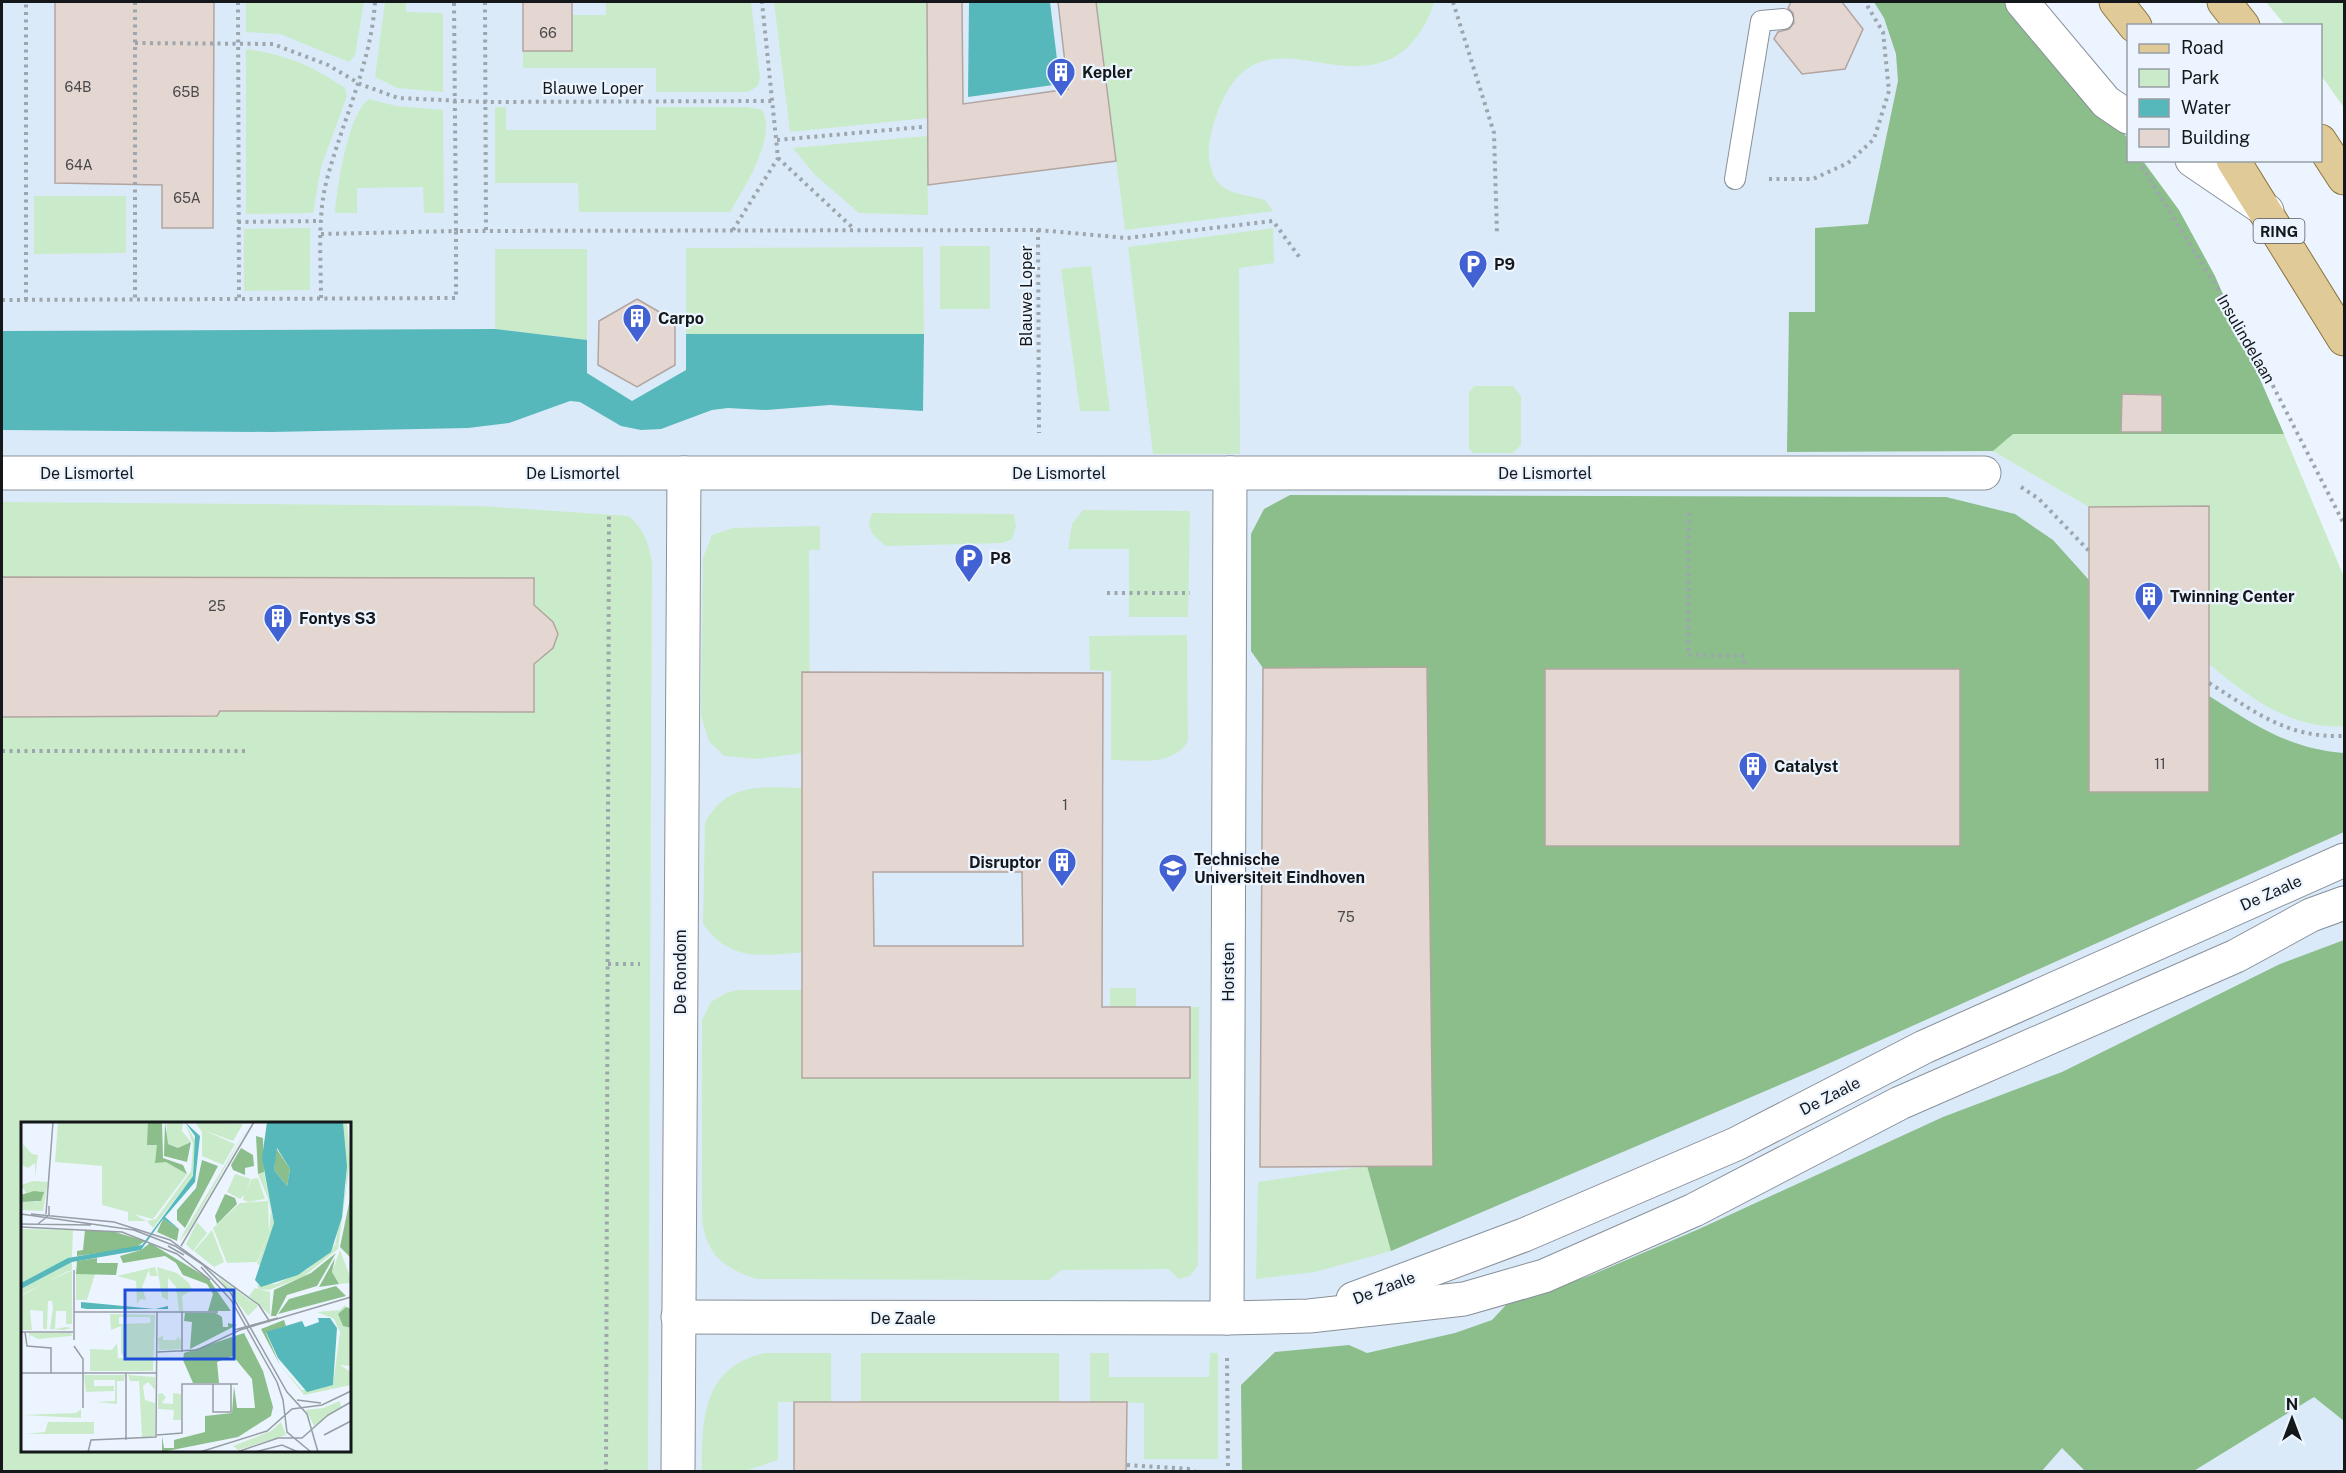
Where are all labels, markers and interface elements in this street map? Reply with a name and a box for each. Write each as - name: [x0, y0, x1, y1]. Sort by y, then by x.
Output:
- legend: [2127, 24, 2322, 162]
- house number: 66: [539, 25, 557, 41]
- text: Road: [2181, 37, 2224, 58]
- building icon: Kepler: [1045, 56, 1077, 98]
- place label: Kepler: [1082, 63, 1133, 82]
- text: Park: [2181, 67, 2219, 88]
- house number: 64B: [65, 79, 91, 95]
- street label: Blauwe Loper: [542, 79, 644, 98]
- house number: 65B: [172, 84, 200, 100]
- text: Water: [2181, 97, 2231, 118]
- text: Building: [2181, 127, 2250, 148]
- house number: 64A: [65, 157, 93, 173]
- house number: 65A: [173, 190, 201, 206]
- road number: RING: [2254, 219, 2304, 243]
- street label: Blauwe Loper: [1017, 245, 1036, 347]
- parking icon: P9: [1457, 248, 1489, 290]
- place label: P9: [1494, 255, 1515, 274]
- street label: Insulindelaan: [2213, 291, 2279, 387]
- building icon: Carpo: [621, 302, 653, 344]
- place label: Carpo: [658, 309, 704, 328]
- street label: De Lismortel: [40, 464, 134, 483]
- street label: De Lismortel: [526, 464, 620, 483]
- street label: De Lismortel: [1012, 464, 1106, 483]
- street label: De Lismortel: [1498, 464, 1592, 483]
- parking icon: P8: [953, 542, 985, 584]
- place label: P8: [990, 549, 1011, 568]
- building icon: Twinning Center: [2133, 580, 2165, 622]
- place label: Twinning Center: [2170, 587, 2295, 606]
- house number: 25: [208, 598, 226, 614]
- building icon: Fontys S3: [262, 602, 294, 644]
- place label: Fontys S3: [299, 609, 376, 628]
- building icon: Catalyst: [1737, 750, 1769, 792]
- house number: 11: [2154, 756, 2166, 772]
- place label: Catalyst: [1774, 757, 1839, 776]
- house number: 1: [1062, 797, 1068, 813]
- building icon: Disruptor: [1046, 846, 1078, 888]
- place label: Technische Universiteit Eindhoven: [1194, 850, 1365, 887]
- school or university icon: Technische Universiteit Eindhoven: [1157, 852, 1189, 894]
- place label: Disruptor: [969, 853, 1041, 872]
- street label: De Zaale: [2237, 871, 2305, 915]
- house number: 75: [1337, 909, 1355, 925]
- street label: De Rondom: [671, 929, 690, 1015]
- street label: Horsten: [1219, 942, 1238, 1002]
- street label: De Zaale: [1797, 1073, 1863, 1119]
- inset map: [21, 1122, 351, 1452]
- street label: De Zaale: [1350, 1267, 1418, 1309]
- street label: De Zaale: [870, 1309, 936, 1328]
- north arrow: [2262, 1389, 2322, 1449]
- text: N: [2286, 1395, 2298, 1414]

